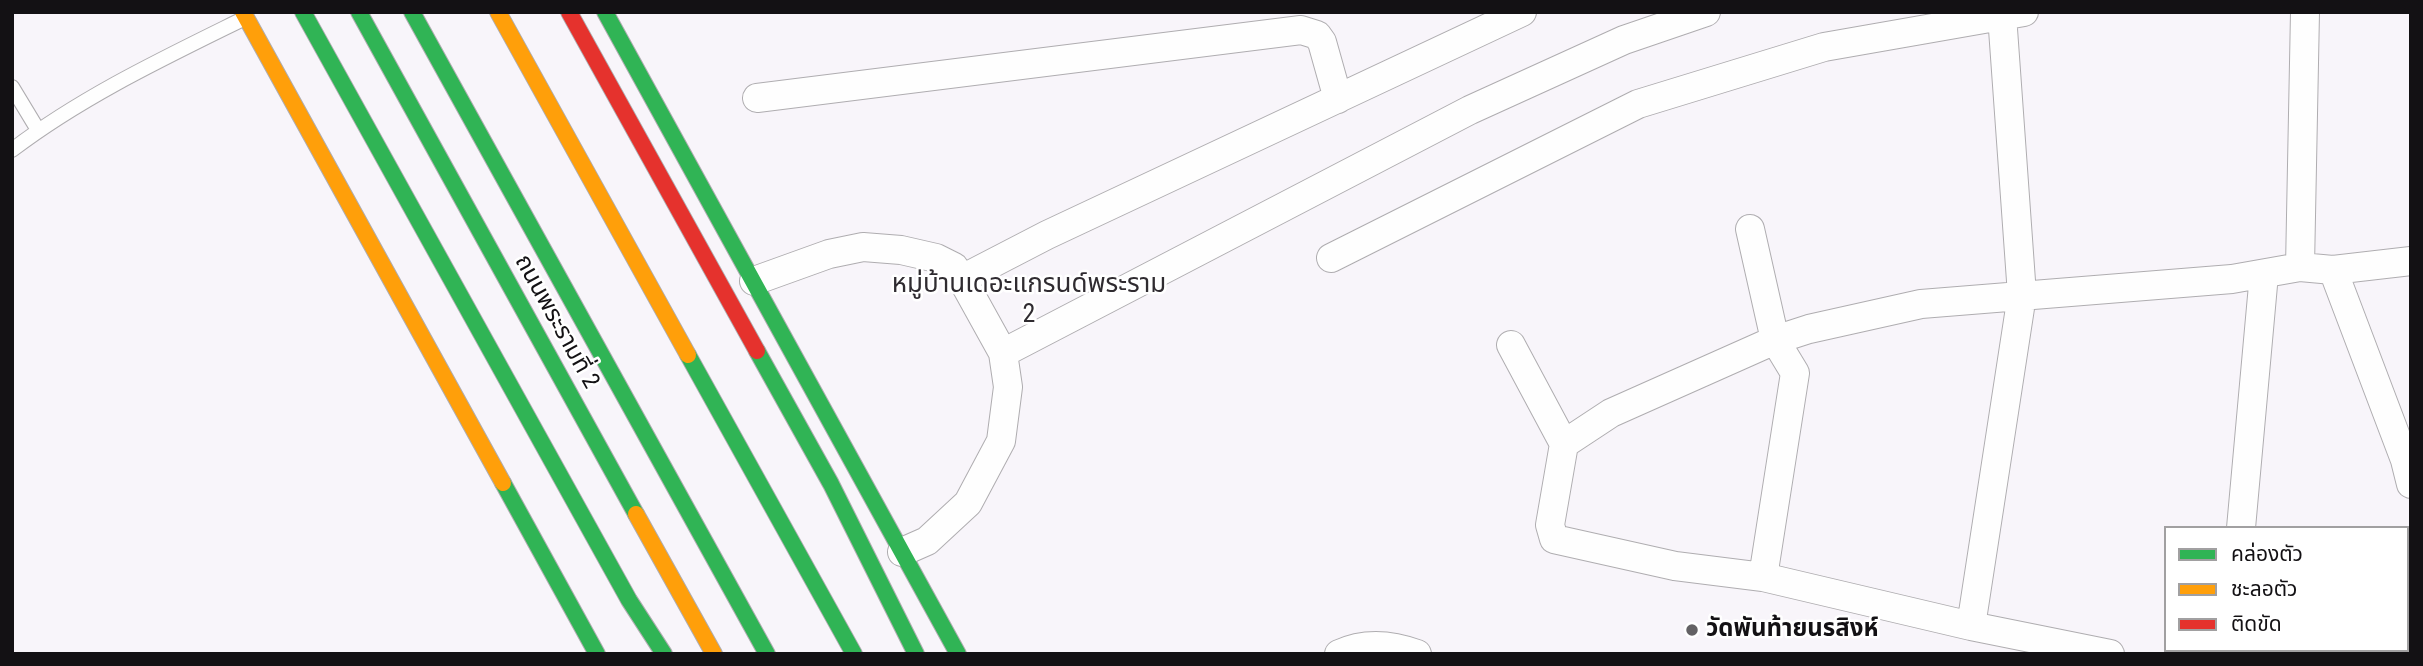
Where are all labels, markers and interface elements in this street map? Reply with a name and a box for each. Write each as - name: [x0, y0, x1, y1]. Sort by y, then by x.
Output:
- street label: ถนนพระรามที่ 2: [507, 250, 605, 394]
- district label: หมู่บ้านเดอะแกรนด์พระราม 2: [892, 269, 1166, 330]
- legend: [2164, 526, 2409, 652]
- text: คล่องตัว: [2231, 542, 2303, 566]
- text: ชะลอตัว: [2231, 577, 2297, 601]
- text: ติดขัด: [2231, 612, 2282, 636]
- place label: วัดพันท้ายนรสิงห์: [1706, 616, 1878, 644]
- marker: วัดพันท้ายนรสิงห์: [1684, 622, 1700, 638]

